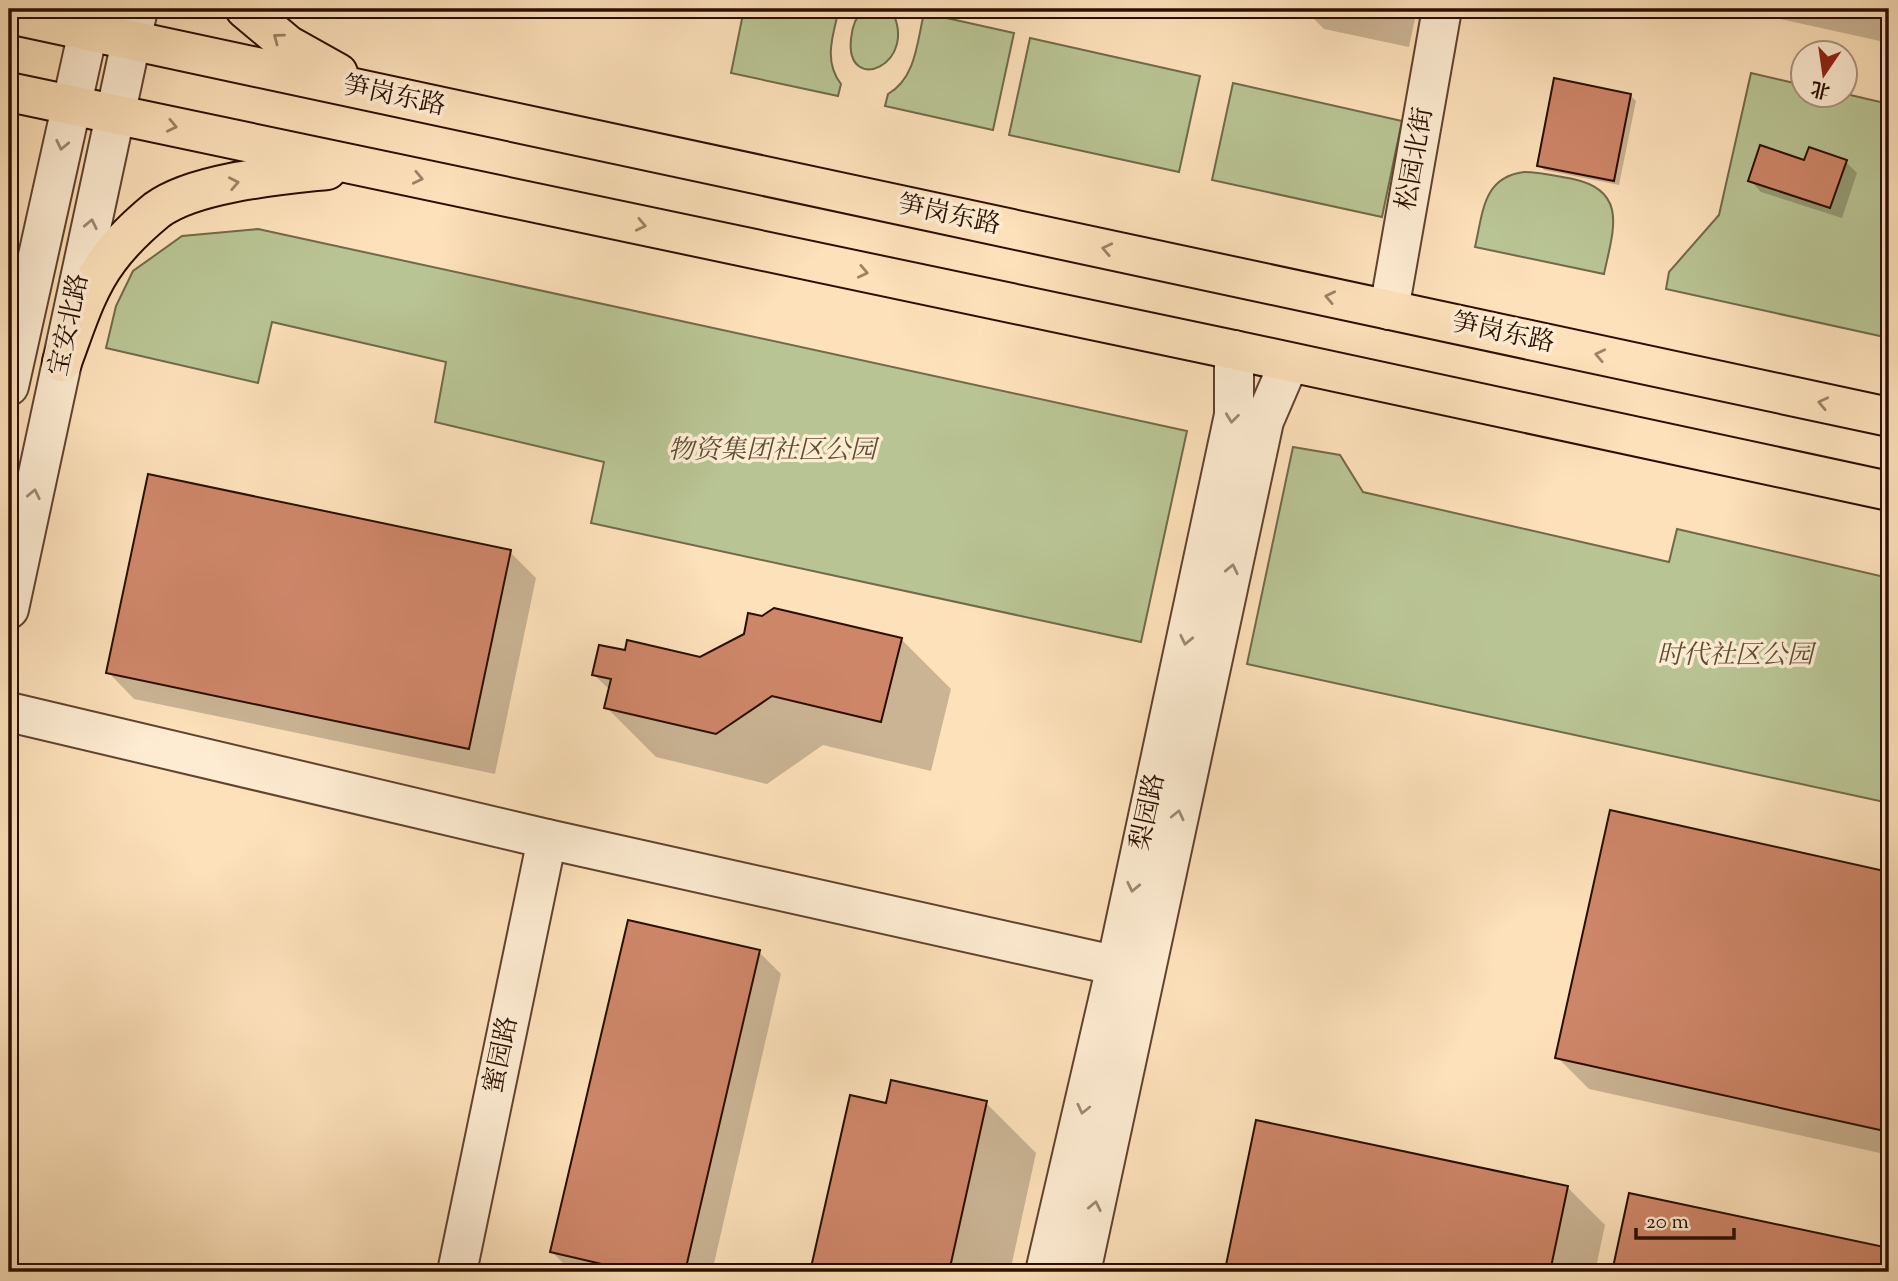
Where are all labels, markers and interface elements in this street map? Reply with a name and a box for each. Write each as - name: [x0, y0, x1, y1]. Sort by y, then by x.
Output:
- one-way arrow: [273, 33, 286, 46]
- north arrow: [1790, 38, 1860, 108]
- street label: 笋岗东路: [339, 68, 449, 126]
- text: 北: [1808, 73, 1833, 103]
- street label: 松园北街: [1389, 105, 1443, 213]
- one-way arrow: [166, 118, 178, 132]
- one-way arrow: [56, 139, 71, 151]
- one-way arrow: [412, 170, 424, 185]
- one-way arrow: [228, 177, 240, 192]
- street label: 笋岗东路: [894, 187, 1004, 245]
- one-way arrow: [635, 216, 647, 231]
- one-way arrow: [83, 218, 98, 230]
- one-way arrow: [1101, 243, 1113, 258]
- one-way arrow: [857, 263, 869, 278]
- street label: 宝安北路: [41, 270, 99, 380]
- one-way arrow: [1324, 290, 1336, 305]
- street label: 笋岗东路: [1448, 305, 1558, 363]
- one-way arrow: [1594, 349, 1606, 363]
- one-way arrow: [1817, 396, 1829, 411]
- one-way arrow: [1225, 412, 1240, 424]
- park label: 物资集团社区公园: [668, 433, 880, 470]
- one-way arrow: [25, 488, 40, 500]
- one-way arrow: [1224, 563, 1239, 575]
- one-way arrow: [1179, 634, 1194, 646]
- park label: 时代社区公园: [1657, 638, 1817, 675]
- street label: 梨园路: [1123, 770, 1175, 854]
- one-way arrow: [1170, 809, 1185, 821]
- one-way arrow: [1126, 881, 1141, 893]
- street label: 蜜园路: [476, 1013, 528, 1097]
- one-way arrow: [1077, 1103, 1091, 1115]
- scale bar: [1636, 1197, 1734, 1241]
- one-way arrow: [1087, 1200, 1102, 1212]
- text: 20 m: [1646, 1208, 1689, 1238]

